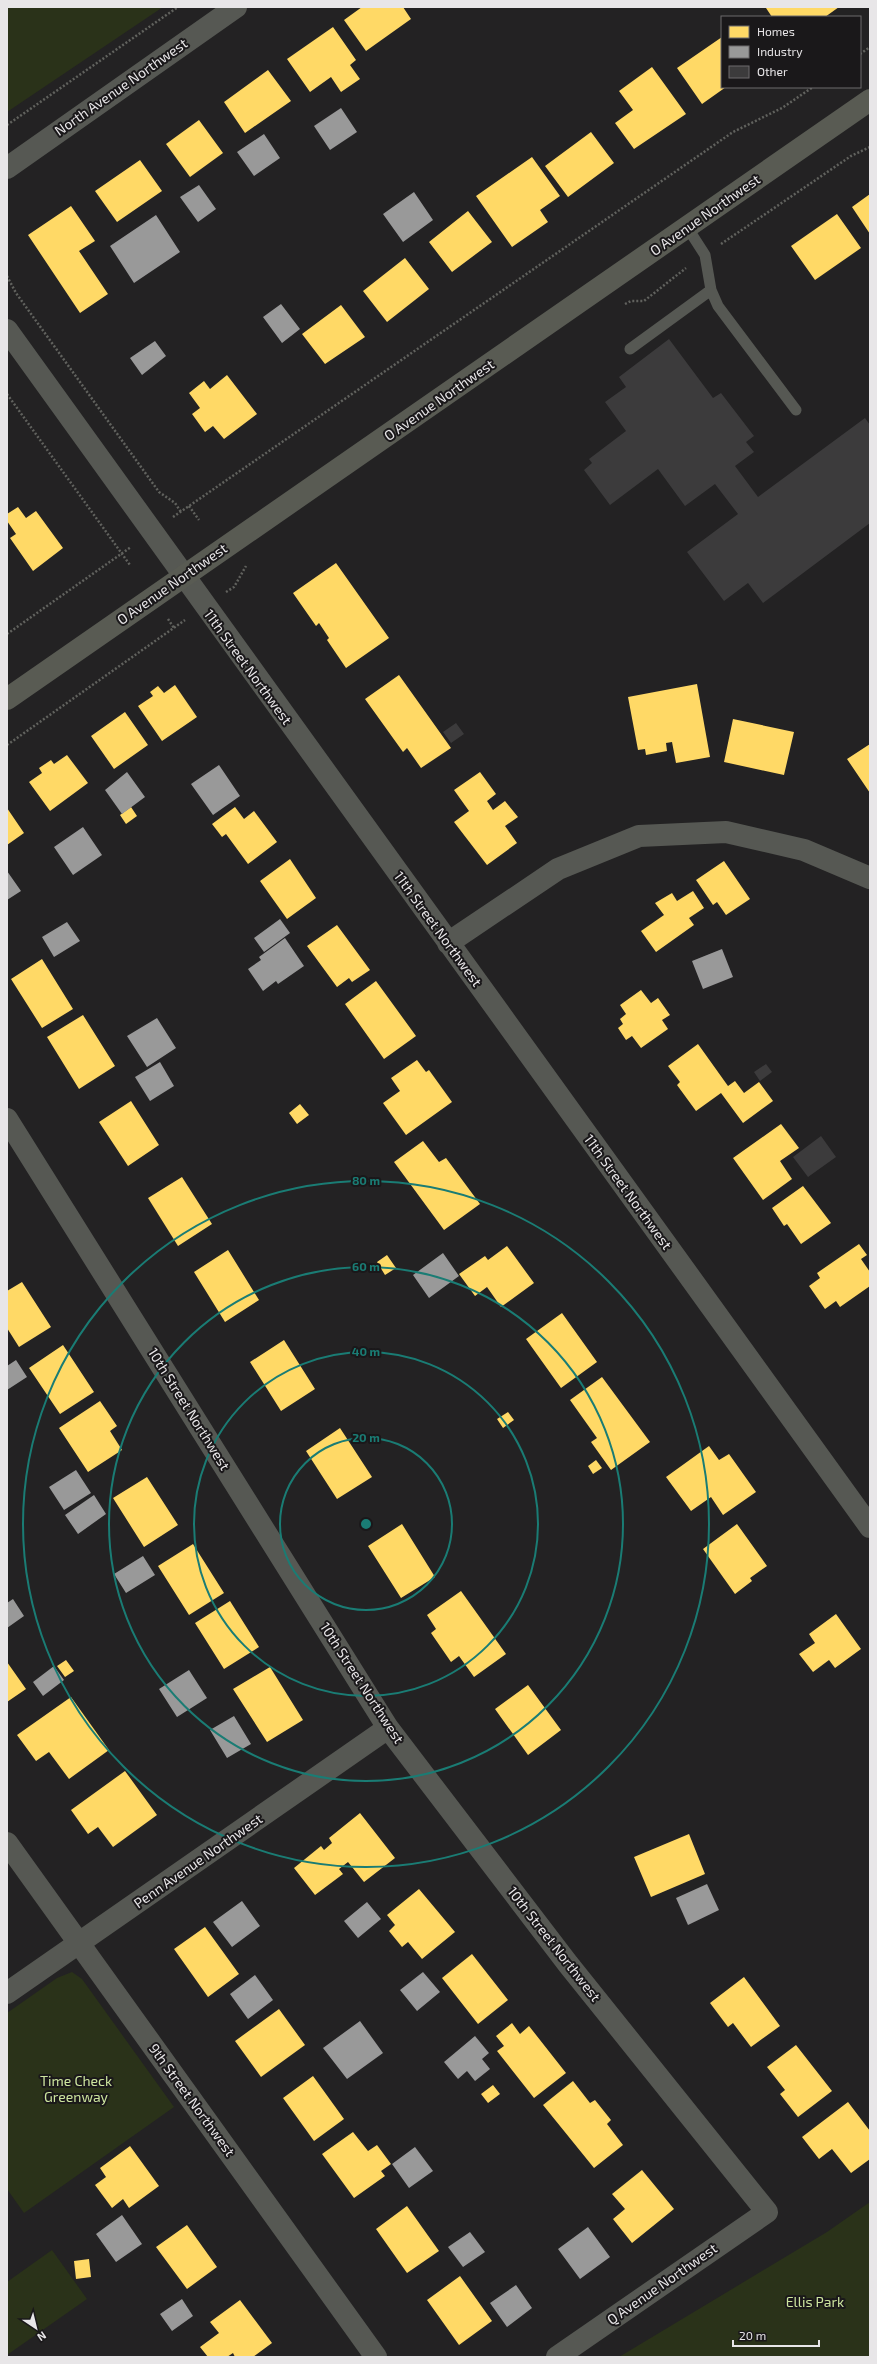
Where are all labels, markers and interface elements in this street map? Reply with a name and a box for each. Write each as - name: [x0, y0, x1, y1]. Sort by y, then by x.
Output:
- legend: [721, 16, 861, 88]
- text: Homes: [757, 24, 795, 38]
- street label: North Avenue Northwest: [51, 34, 190, 139]
- text: Industry: [757, 44, 803, 58]
- text: Other: [757, 64, 788, 78]
- street label: O Avenue Northwest: [646, 170, 763, 259]
- street label: O Avenue Northwest: [380, 355, 497, 444]
- street label: O Avenue Northwest: [113, 539, 230, 628]
- street label: 11th Street Northwest: [201, 606, 296, 728]
- street label: 11th Street Northwest: [391, 868, 486, 990]
- street label: 11th Street Northwest: [581, 1131, 676, 1253]
- text: 80 m: [352, 1173, 380, 1187]
- text: 60 m: [352, 1259, 380, 1273]
- street label: 10th Street Northwest: [145, 1344, 234, 1473]
- text: 40 m: [352, 1344, 380, 1358]
- text: 20 m: [352, 1430, 380, 1444]
- centre of rings: [359, 1517, 373, 1531]
- street label: 10th Street Northwest: [317, 1619, 408, 1746]
- street label: Penn Avenue Northwest: [130, 1810, 265, 1911]
- street label: 10th Street Northwest: [504, 1883, 604, 2004]
- street label: 9th Street Northwest: [146, 2040, 239, 2159]
- park label: Time Check Greenway: [40, 2072, 112, 2105]
- street label: Q Avenue Northwest: [603, 2239, 720, 2328]
- park label: Ellis Park: [786, 2293, 844, 2310]
- north arrow: [16, 2308, 56, 2348]
- scale bar: [733, 2322, 819, 2348]
- text: 20 m: [739, 2328, 766, 2342]
- text: N: [35, 2329, 49, 2344]

